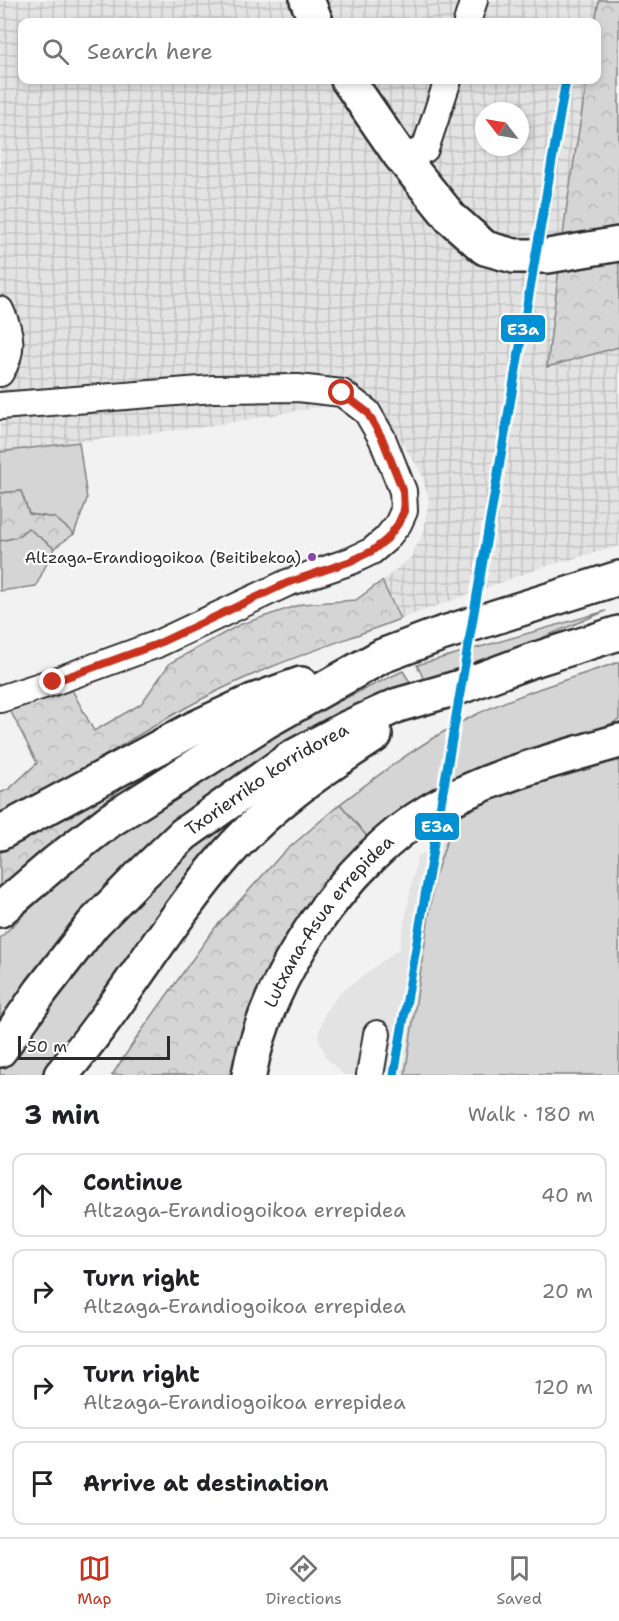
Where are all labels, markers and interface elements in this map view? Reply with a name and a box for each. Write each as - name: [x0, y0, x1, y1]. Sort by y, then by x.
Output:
- search box: [18, 18, 601, 84]
- icon: search: [39, 35, 72, 68]
- text: Search here: [87, 37, 213, 66]
- north arrow: [475, 102, 529, 156]
- line badge: E3a: [500, 314, 546, 343]
- text: E3a: [507, 319, 539, 340]
- route start: [328, 379, 354, 405]
- place label: Altzaga-Erandiogoikoa (Beitibekoa): [25, 547, 301, 568]
- marker: Altzaga-Erandiogoikoa (Beitibekoa): [306, 551, 318, 563]
- route end: [39, 668, 65, 694]
- street label: Txorierriko korridorea: [180, 717, 353, 842]
- line badge: E3a: [414, 812, 460, 841]
- text: E3a: [421, 816, 453, 837]
- street label: Lutxana-Asua errepidea: [258, 830, 399, 1011]
- scale bar: [18, 1033, 170, 1060]
- text: 50 m: [27, 1036, 67, 1057]
- text: 3 min: [24, 1097, 100, 1132]
- text: Walk · 180 m: [468, 1101, 595, 1127]
- text: Continue: [83, 1168, 183, 1197]
- icon: ahead: [26, 1179, 59, 1212]
- text: 40 m: [541, 1182, 593, 1208]
- text: Altzaga-Erandiogoikoa errepidea: [83, 1197, 406, 1223]
- text: Turn right: [83, 1264, 200, 1293]
- icon: right: [26, 1275, 59, 1308]
- text: 20 m: [542, 1278, 593, 1304]
- text: Altzaga-Erandiogoikoa errepidea: [83, 1293, 406, 1319]
- text: Turn right: [83, 1360, 200, 1389]
- icon: right: [26, 1371, 59, 1404]
- text: 120 m: [534, 1374, 593, 1400]
- text: Altzaga-Erandiogoikoa errepidea: [83, 1389, 406, 1415]
- icon: arrive: [26, 1467, 59, 1500]
- text: Arrive at destination: [83, 1469, 329, 1498]
- tab: Map: [77, 1552, 111, 1609]
- tab: Directions: [266, 1552, 342, 1609]
- tab: Saved: [496, 1552, 542, 1609]

